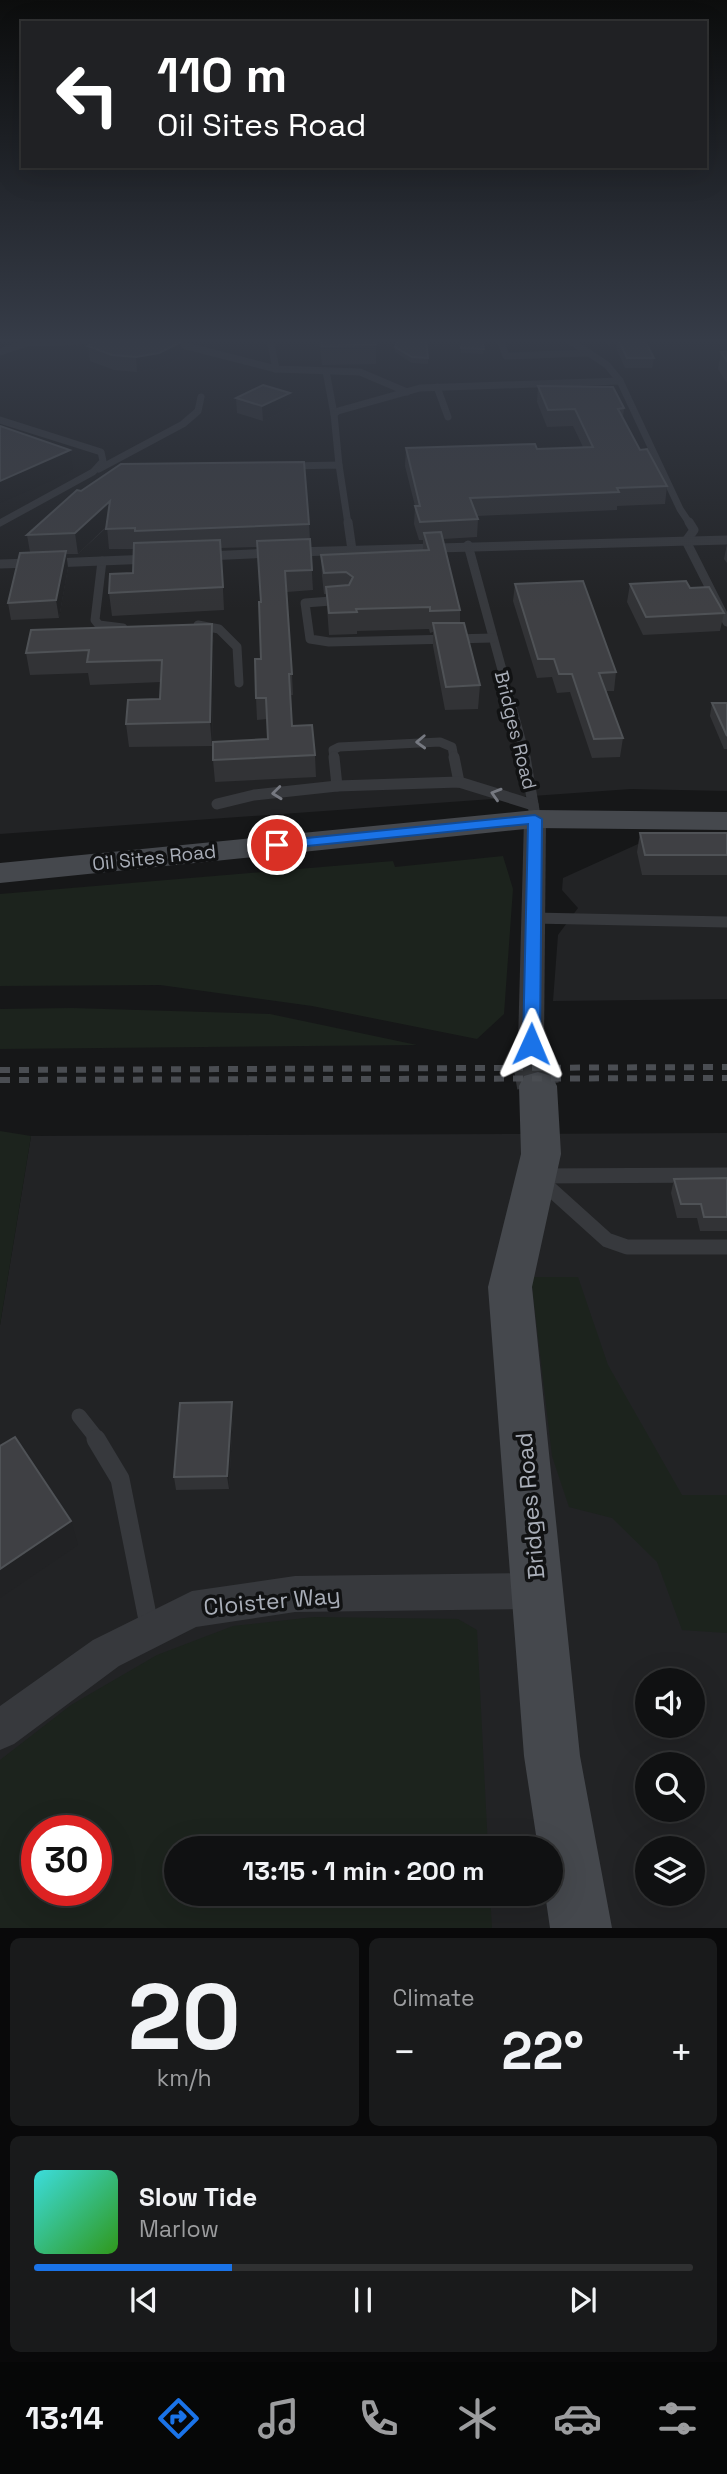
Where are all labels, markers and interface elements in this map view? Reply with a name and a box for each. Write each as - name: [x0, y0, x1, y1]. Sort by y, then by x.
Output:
- text: 110 m: [157, 44, 287, 106]
- icon: left: [42, 49, 133, 140]
- text: Oil Sites Road: [157, 105, 366, 145]
- street label: Bridges Road: [489, 668, 542, 792]
- one-way arrow: [415, 735, 426, 750]
- one-way arrow: [271, 785, 282, 800]
- one-way arrow: [490, 787, 502, 802]
- pin: [247, 815, 307, 875]
- icon: arrive: [258, 826, 296, 864]
- street label: Oil Sites Road: [91, 839, 217, 876]
- position arrow: [494, 1007, 568, 1081]
- street label: Bridges Road: [509, 1431, 551, 1581]
- street label: Cloister Way: [202, 1580, 342, 1622]
- map controls: [635, 1668, 705, 1906]
- button: sound: [635, 1668, 705, 1738]
- button: search: [635, 1752, 705, 1822]
- speed limit sign: 30: [21, 1815, 112, 1906]
- button: layers: [635, 1836, 705, 1906]
- text: 13:15 · 1 min · 200 m: [243, 1854, 484, 1888]
- text: 20: [128, 1959, 241, 2076]
- text: Climate: [393, 1983, 475, 2013]
- text: 22°: [502, 2018, 584, 2084]
- text: −: [393, 2028, 416, 2076]
- text: +: [669, 2028, 693, 2076]
- text: km/h: [157, 2063, 212, 2093]
- text: Slow Tide: [139, 2180, 257, 2214]
- text: Marlow: [139, 2214, 219, 2244]
- icon: previous: [125, 2281, 163, 2319]
- icon: pause: [344, 2281, 382, 2319]
- icon: next: [564, 2281, 602, 2319]
- icon: directions: [154, 2394, 203, 2443]
- icon: music: [254, 2394, 303, 2443]
- icon: phone: [354, 2394, 403, 2443]
- icon: climate: [453, 2394, 502, 2443]
- icon: car: [553, 2394, 602, 2443]
- icon: filters: [653, 2394, 702, 2443]
- text: 13:14: [25, 2398, 104, 2438]

